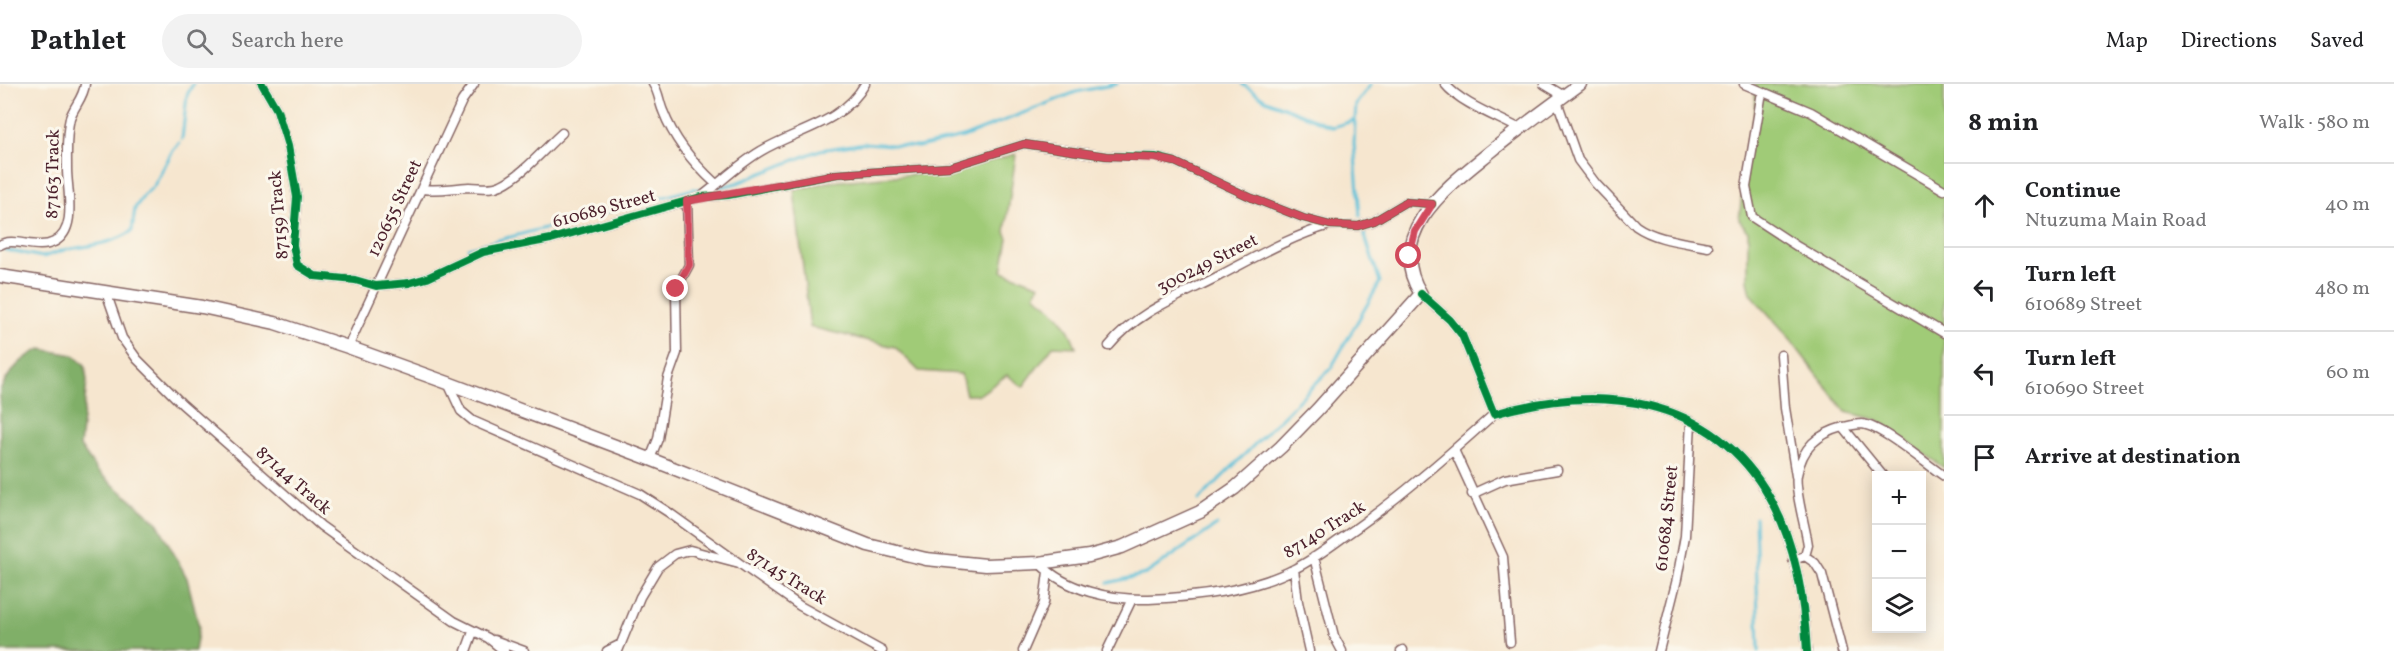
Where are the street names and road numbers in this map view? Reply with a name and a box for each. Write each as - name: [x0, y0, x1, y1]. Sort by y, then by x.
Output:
- street label: 87163 Track: [40, 129, 67, 219]
- street label: 120655 Street: [362, 156, 429, 261]
- street label: 87159 Track: [263, 169, 296, 260]
- street label: 610689 Street: [550, 184, 659, 235]
- street label: 300249 Street: [1153, 228, 1263, 301]
- street label: 87144 Track: [250, 441, 337, 521]
- street label: 610684 Street: [1649, 464, 1685, 572]
- street label: 87140 Track: [1279, 495, 1371, 565]
- street label: 87145 Track: [741, 543, 831, 612]

